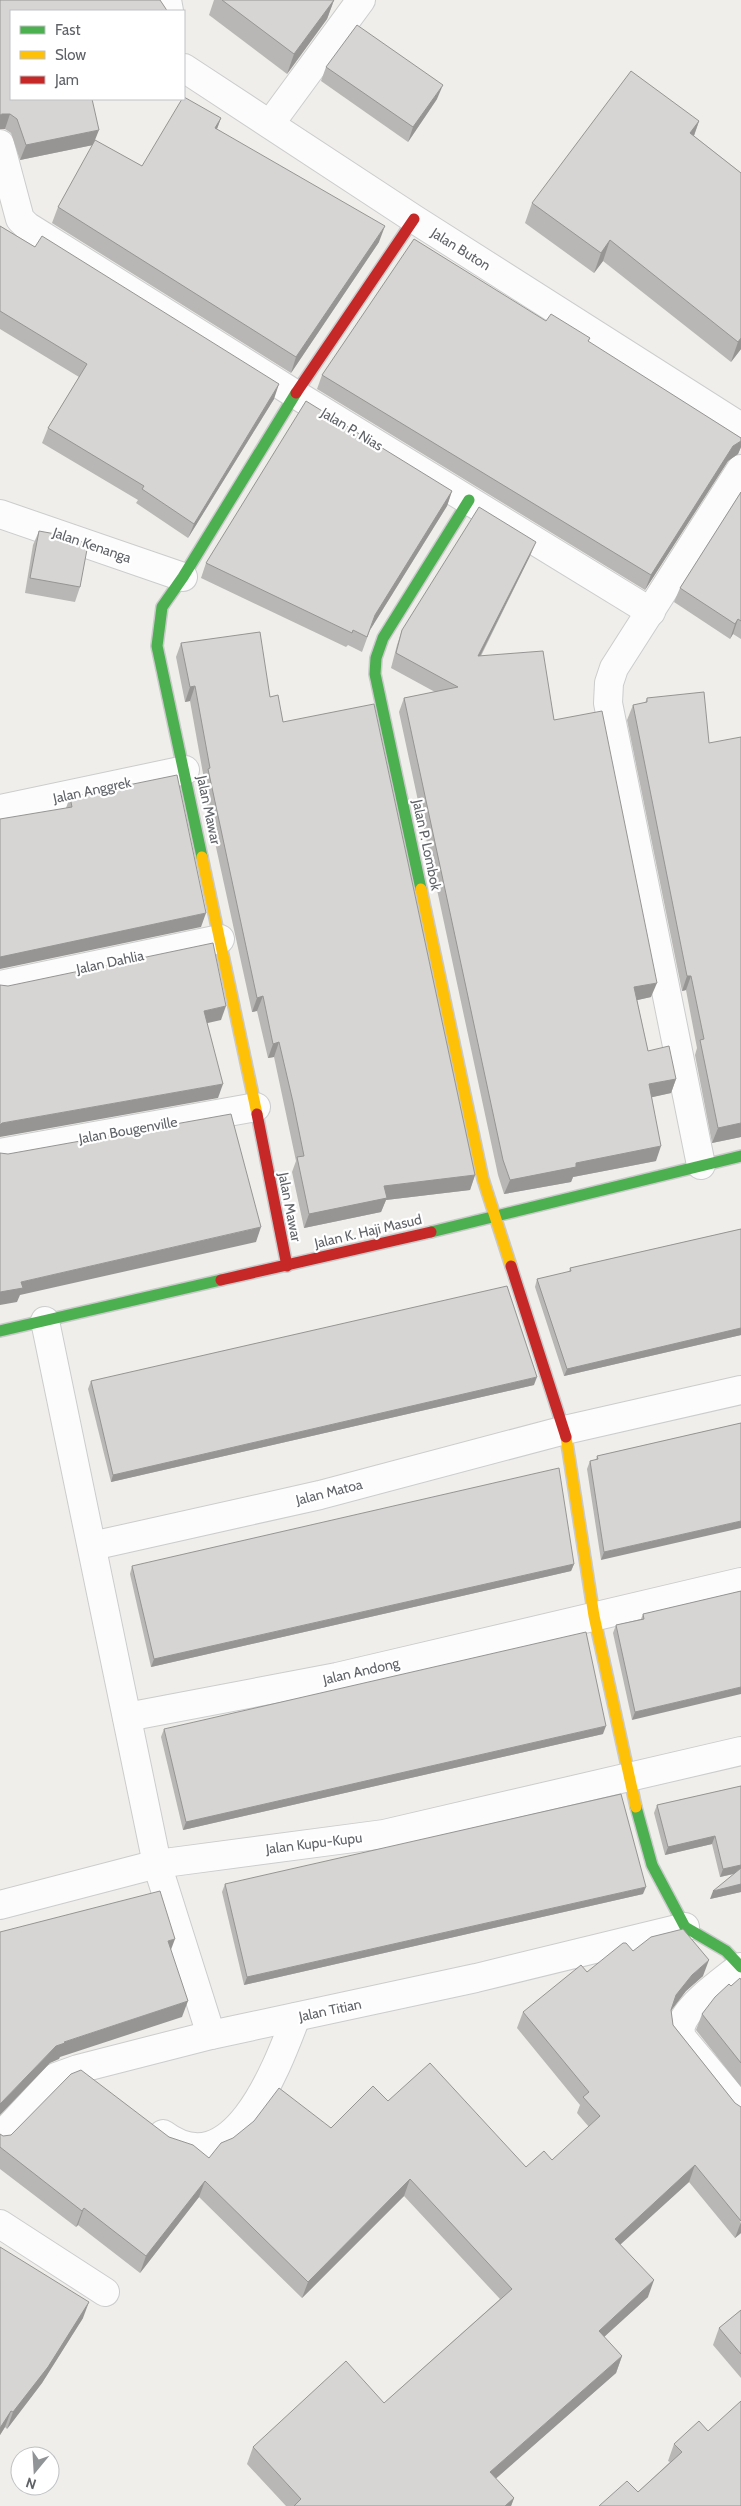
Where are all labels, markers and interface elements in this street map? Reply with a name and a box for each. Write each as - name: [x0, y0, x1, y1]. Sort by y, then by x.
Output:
- legend: [10, 10, 185, 100]
- text: Fast: [55, 21, 80, 39]
- text: Slow: [55, 46, 86, 64]
- text: Jam: [54, 71, 79, 89]
- street label: Jalan Buton: [427, 223, 494, 274]
- street label: Jalan P. Nias: [317, 403, 387, 455]
- street label: Jalan Kenanga: [49, 523, 134, 567]
- street label: Jalan Anggrek: [50, 773, 133, 807]
- street label: Jalan Mawar: [193, 773, 225, 847]
- street label: Jalan P. Lombok: [408, 797, 446, 893]
- street label: Jalan Dahlia: [74, 946, 146, 978]
- street label: Jalan Bougenville: [76, 1112, 179, 1148]
- street label: Jalan Mawar: [274, 1170, 306, 1244]
- street label: Jalan K. Haji Masud: [312, 1210, 423, 1252]
- street label: Jalan Matoa: [293, 1475, 364, 1509]
- street label: Jalan Andong: [320, 1653, 402, 1689]
- street label: Jalan Kupu-Kupu: [264, 1828, 363, 1858]
- street label: Jalan Titian: [296, 1995, 363, 2026]
- north arrow: [10, 2446, 60, 2496]
- text: N: [23, 2473, 38, 2493]

